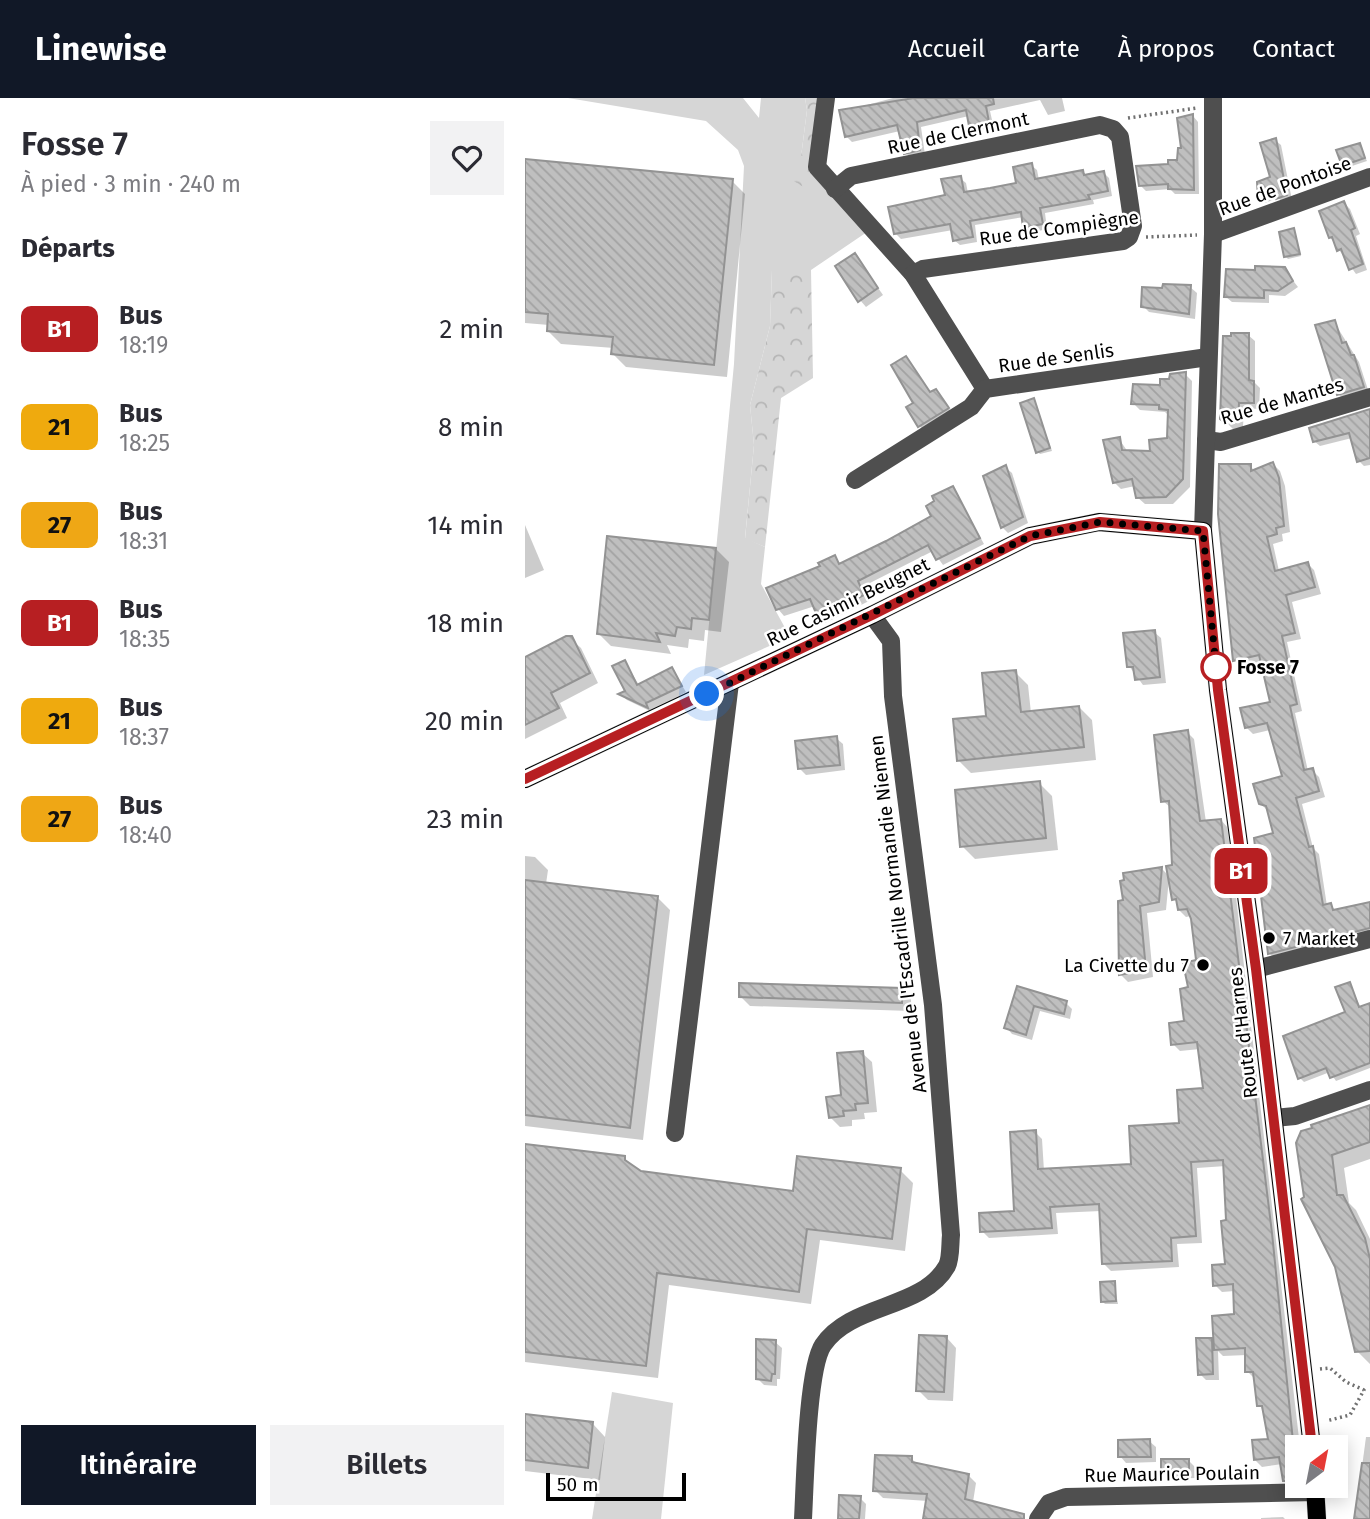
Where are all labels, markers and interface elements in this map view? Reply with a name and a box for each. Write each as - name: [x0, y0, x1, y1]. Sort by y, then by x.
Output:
- text: Linewise: [35, 29, 167, 69]
- text: Accueil: [908, 35, 985, 63]
- text: Carte: [1023, 35, 1080, 63]
- text: À propos: [1118, 35, 1214, 63]
- text: Contact: [1252, 35, 1335, 63]
- street label: Rue de Clermont: [885, 107, 1031, 159]
- button: heart: [430, 121, 504, 195]
- text: Fosse 7: [21, 124, 128, 164]
- street label: Rue de Pontoise: [1215, 151, 1355, 221]
- text: À pied · 3 min · 240 m: [21, 170, 241, 198]
- street label: Rue de Compiègne: [978, 205, 1140, 251]
- text: Départs: [21, 233, 115, 264]
- text: Bus: [119, 300, 162, 331]
- text: 2 min: [439, 314, 504, 345]
- text: B1: [47, 315, 72, 343]
- text: 18:19: [119, 331, 168, 359]
- street label: Rue de Senlis: [997, 338, 1115, 377]
- street label: Rue de Mantes: [1218, 372, 1346, 430]
- text: Bus: [119, 398, 162, 429]
- text: 8 min: [438, 412, 504, 443]
- text: 21: [48, 413, 71, 441]
- text: 18:25: [119, 429, 170, 457]
- text: Bus: [119, 496, 162, 527]
- text: 14 min: [427, 510, 504, 541]
- text: 27: [48, 511, 71, 539]
- text: 18:31: [119, 527, 168, 555]
- street label: Rue Casimir Beugnet: [763, 553, 933, 651]
- text: Bus: [119, 594, 162, 625]
- text: 18 min: [427, 608, 504, 639]
- text: B1: [47, 609, 72, 637]
- text: 18:35: [119, 625, 170, 653]
- marker: Fosse 7: [1201, 652, 1231, 682]
- place label: Fosse 7: [1237, 656, 1299, 679]
- your location: [689, 676, 724, 711]
- text: Bus: [119, 692, 162, 723]
- text: 20 min: [425, 706, 504, 737]
- text: 21: [48, 707, 71, 735]
- text: 18:37: [119, 723, 169, 751]
- street label: Avenue de l'Escadrille Normandie Niemen: [865, 734, 931, 1094]
- text: Bus: [119, 790, 162, 821]
- text: 23 min: [427, 804, 504, 835]
- text: 27: [48, 805, 71, 833]
- text: 18:40: [119, 821, 172, 849]
- line badge: B1: [1209, 848, 1273, 894]
- text: B1: [1229, 857, 1253, 885]
- place label: 7 Market: [1283, 927, 1356, 950]
- marker: 7 Market: [1261, 930, 1277, 946]
- place label: La Civette du 7: [1064, 954, 1189, 977]
- marker: La Civette du 7: [1195, 957, 1211, 973]
- street label: Route d'Harnes: [1224, 966, 1262, 1100]
- button: Itinéraire: [21, 1425, 256, 1505]
- button: Billets: [270, 1425, 504, 1505]
- north arrow: [1285, 1435, 1347, 1498]
- map controls: [1285, 1435, 1348, 1498]
- street label: Rue Maurice Poulain: [1084, 1461, 1260, 1487]
- scale bar: [546, 1470, 686, 1502]
- text: 50 m: [557, 1473, 598, 1496]

